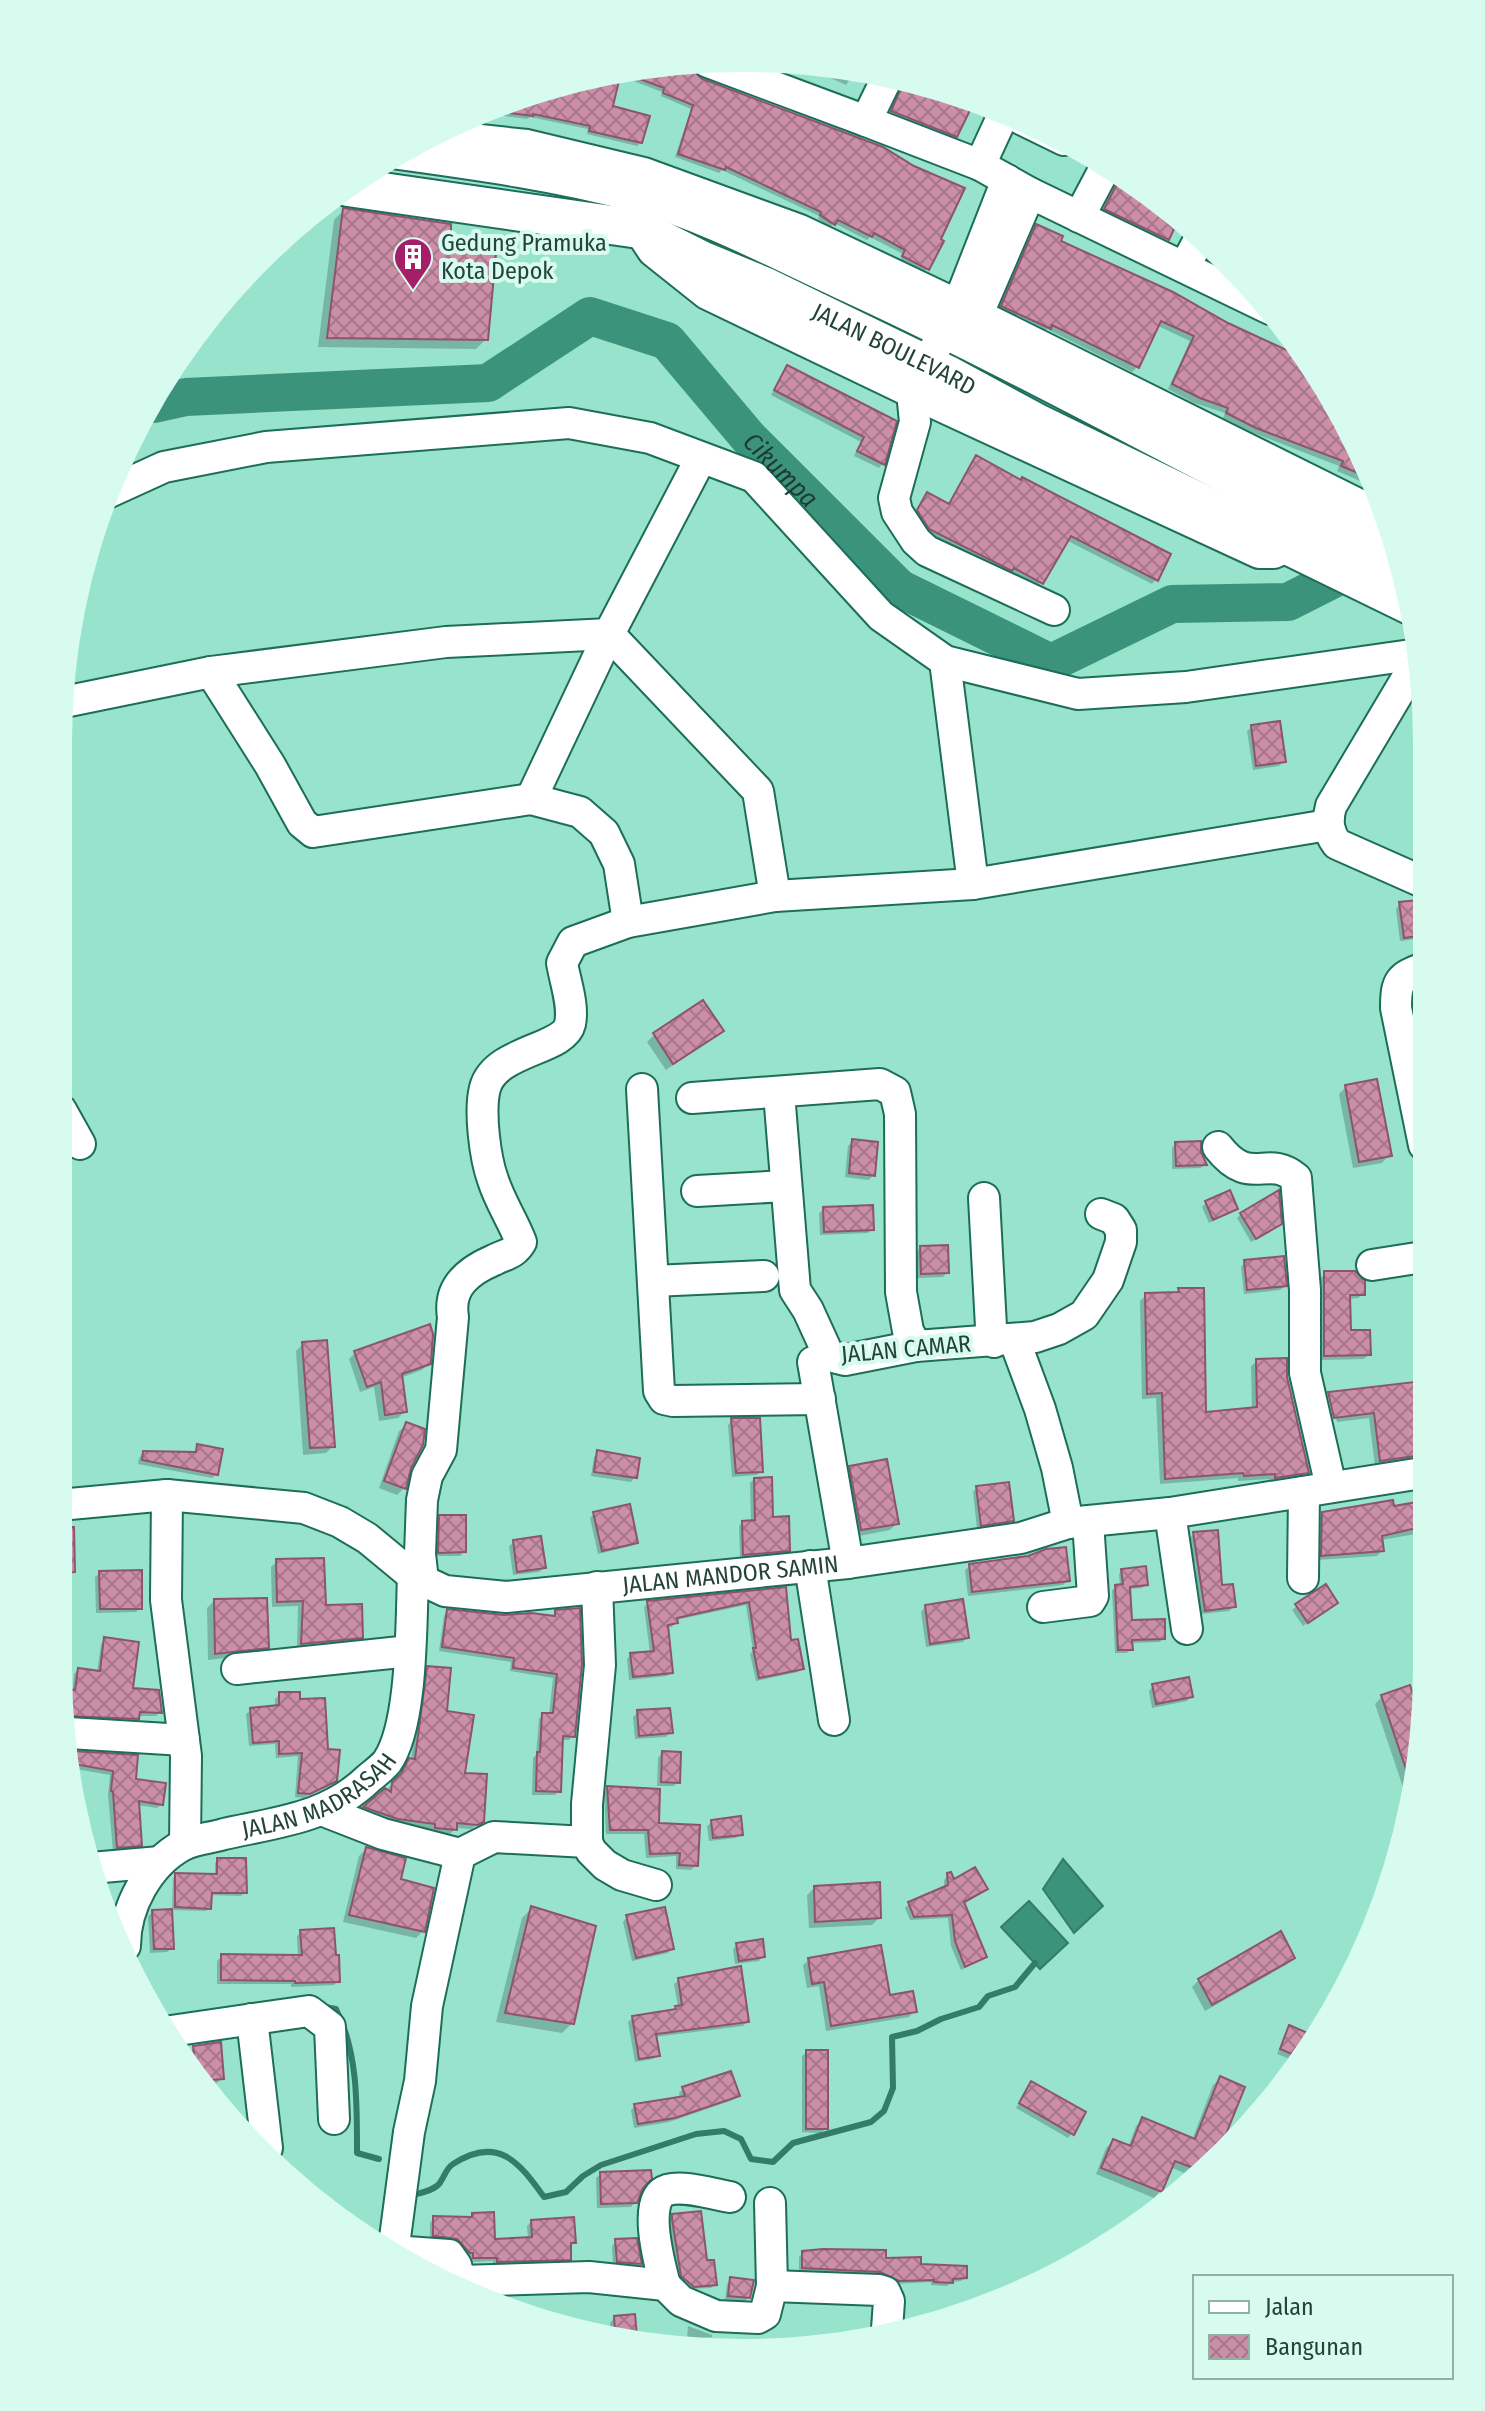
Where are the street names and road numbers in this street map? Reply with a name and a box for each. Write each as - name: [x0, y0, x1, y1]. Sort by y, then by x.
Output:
- street label: JALAN BOULEVARD: [808, 297, 980, 401]
- street label: JALAN CAMAR: [840, 1329, 972, 1369]
- street label: JALAN MANDOR SAMIN: [621, 1550, 840, 1599]
- street label: JALAN MADRASAH: [239, 1748, 403, 1844]

